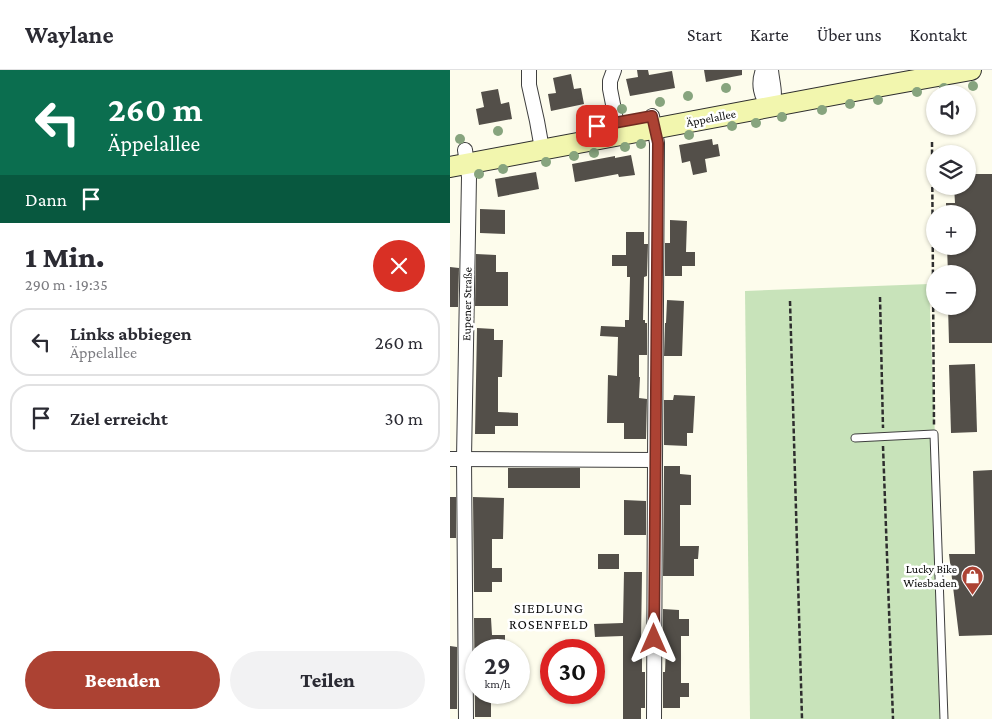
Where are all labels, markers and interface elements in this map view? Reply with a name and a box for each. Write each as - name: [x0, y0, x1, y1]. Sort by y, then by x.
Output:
- text: Waylane: [25, 21, 114, 48]
- text: Start: [687, 25, 722, 45]
- text: Karte: [750, 25, 789, 45]
- text: Über uns: [817, 25, 882, 45]
- text: Kontakt: [910, 25, 967, 45]
- map controls: [926, 85, 976, 315]
- button: sound: [926, 85, 976, 135]
- icon: left: [25, 90, 90, 155]
- text: 260 m: [108, 90, 203, 129]
- pin: [576, 105, 618, 147]
- street label: Äppelallee: [685, 106, 737, 130]
- icon: arrive: [583, 112, 611, 140]
- text: Äppelallee: [108, 131, 200, 156]
- button: layers: [926, 145, 976, 195]
- icon: arrive: [77, 185, 105, 213]
- text: Dann: [25, 189, 67, 210]
- button: +: [926, 205, 976, 255]
- text: 1 Min.: [25, 240, 105, 273]
- button: close: [373, 240, 425, 292]
- button: −: [926, 265, 976, 315]
- street label: Eupener Straße: [459, 267, 475, 341]
- text: 290 m · 19:35: [25, 276, 108, 293]
- text: Links abbiegen: [70, 323, 192, 344]
- icon: left: [27, 328, 55, 356]
- text: 260 m: [375, 332, 423, 353]
- text: Äppelallee: [70, 344, 137, 361]
- icon: arrive: [27, 404, 55, 432]
- text: Ziel erreicht: [70, 408, 168, 429]
- text: 30 m: [384, 408, 423, 429]
- place label: Lucky Bike Wiesbaden: [903, 562, 958, 590]
- shop icon: Lucky Bike Wiesbaden: [961, 564, 985, 595]
- district label: SIEDLUNG ROSENFELD: [509, 600, 589, 632]
- position arrow: [627, 612, 679, 664]
- speed limit sign: 30: [540, 639, 605, 704]
- button: Beenden: [25, 651, 220, 709]
- button: Teilen: [230, 651, 425, 709]
- text: 29: [484, 652, 511, 679]
- text: km/h: [485, 677, 510, 691]

